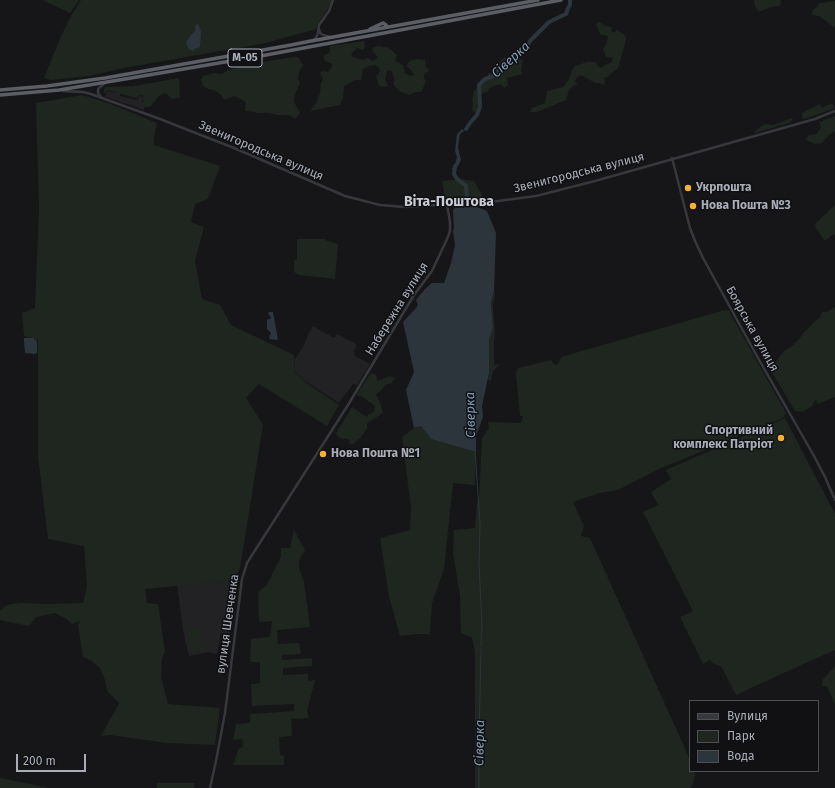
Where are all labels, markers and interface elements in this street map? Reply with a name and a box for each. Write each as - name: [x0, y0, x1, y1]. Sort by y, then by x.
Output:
- water label: Сіверка: [489, 39, 533, 81]
- road number: М-05: [228, 49, 262, 67]
- street label: Звенигородська вулиця: [196, 118, 326, 184]
- street label: Звенигородська вулиця: [512, 150, 646, 196]
- place label: Укрпошта: [696, 181, 751, 195]
- marker: Укрпошта: [683, 183, 693, 193]
- district label: Віта-Поштова: [404, 194, 494, 210]
- place label: Нова Пошта №3: [701, 199, 791, 213]
- marker: Нова Пошта №3: [688, 201, 698, 211]
- street label: Набережна вулиця: [362, 260, 432, 358]
- street label: Боярська вулиця: [723, 284, 781, 374]
- water label: Сіверка: [463, 392, 479, 438]
- place label: Спортивний комплекс Патріот: [673, 424, 773, 452]
- marker: Спортивний комплекс Патріот: [776, 433, 786, 443]
- place label: Нова Пошта №1: [331, 447, 420, 461]
- marker: Нова Пошта №1: [318, 449, 328, 459]
- street label: вулиця Шевченка: [214, 573, 242, 675]
- legend: [689, 700, 819, 772]
- text: Вулиця: [727, 709, 768, 723]
- water label: Сіверка: [472, 720, 488, 766]
- text: Парк: [727, 729, 755, 743]
- scale bar: [18, 746, 88, 772]
- text: Вода: [727, 749, 754, 763]
- text: 200 m: [23, 754, 56, 768]

